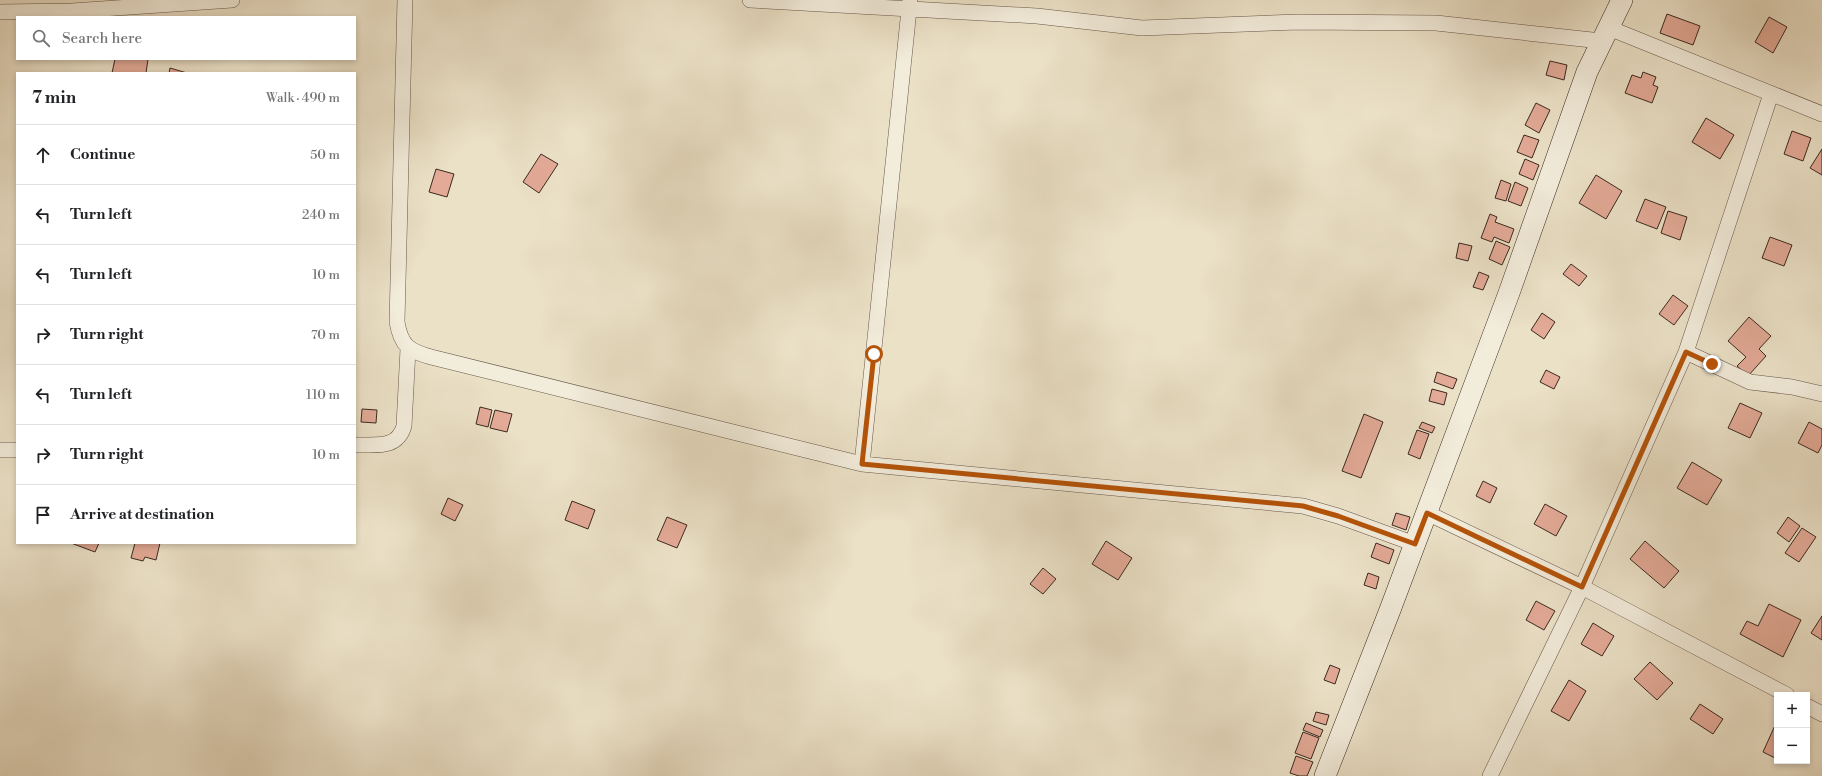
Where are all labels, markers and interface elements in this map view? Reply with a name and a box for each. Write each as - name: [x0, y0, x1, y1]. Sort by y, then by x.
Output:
- search box: [16, 16, 356, 60]
- icon: search: [30, 27, 52, 49]
- text: Search here: [62, 29, 142, 48]
- text: 7 min: [32, 87, 76, 109]
- text: Walk · 490 m: [266, 90, 340, 106]
- icon: ahead: [32, 144, 54, 166]
- text: Continue: [70, 145, 135, 164]
- text: 50 m: [310, 147, 340, 163]
- icon: left: [32, 204, 54, 226]
- text: Turn left: [70, 205, 132, 224]
- text: 240 m: [302, 207, 340, 223]
- icon: left: [32, 264, 54, 286]
- text: Turn left: [70, 265, 132, 284]
- text: 10 m: [312, 267, 340, 283]
- icon: right: [32, 324, 54, 346]
- text: Turn right: [70, 325, 144, 344]
- text: 70 m: [311, 327, 340, 343]
- route start: [865, 345, 883, 363]
- route end: [1703, 355, 1721, 373]
- icon: left: [32, 384, 54, 406]
- text: Turn left: [70, 385, 132, 404]
- text: 110 m: [306, 387, 340, 403]
- icon: right: [32, 444, 54, 466]
- text: Turn right: [70, 445, 144, 464]
- text: 10 m: [312, 447, 340, 463]
- icon: arrive: [32, 504, 54, 526]
- text: Arrive at destination: [70, 505, 214, 524]
- map controls: [1774, 692, 1810, 764]
- button: +: [1774, 692, 1810, 728]
- button: −: [1774, 728, 1810, 764]

